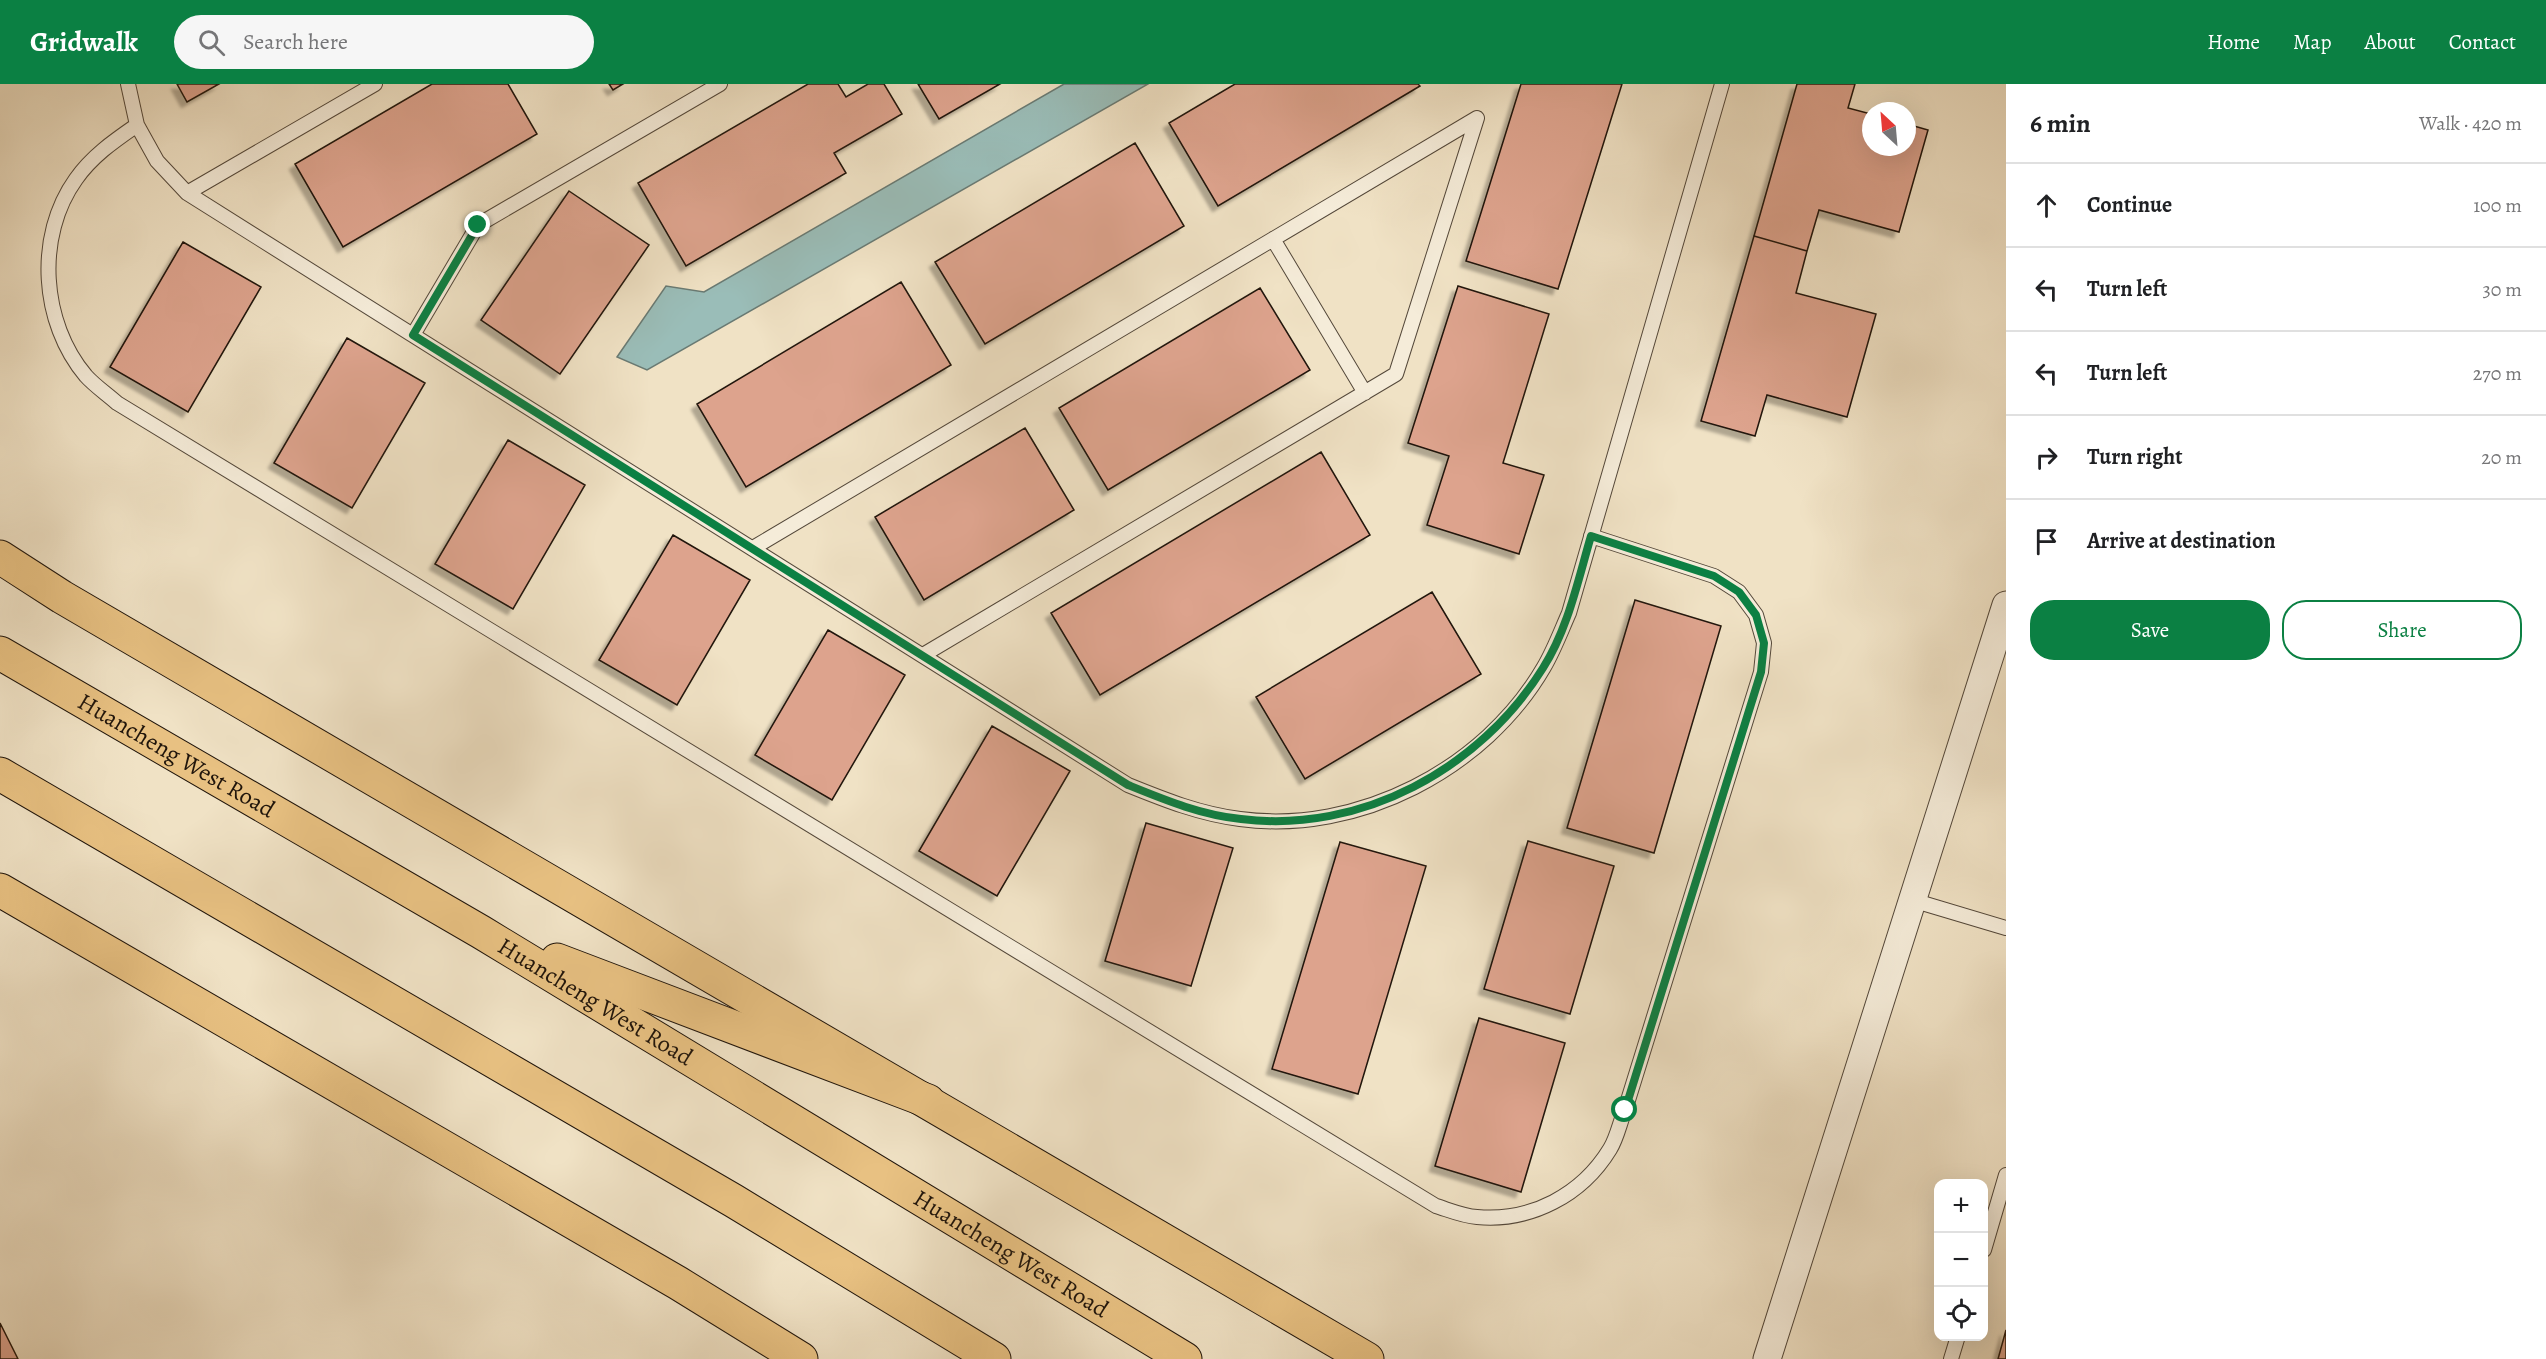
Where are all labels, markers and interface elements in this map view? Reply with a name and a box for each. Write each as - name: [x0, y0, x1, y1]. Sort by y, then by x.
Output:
- search box: [174, 15, 594, 69]
- text: Gridwalk: [30, 23, 138, 61]
- icon: search: [195, 26, 228, 59]
- text: Search here: [243, 27, 348, 57]
- text: Home: [2207, 28, 2260, 56]
- text: Map: [2293, 28, 2331, 56]
- text: About: [2364, 28, 2416, 56]
- text: Contact: [2449, 28, 2516, 56]
- north arrow: [1862, 102, 1916, 156]
- text: 6 min: [2030, 106, 2091, 141]
- text: Walk · 420 m: [2419, 110, 2522, 137]
- icon: ahead: [2030, 189, 2063, 222]
- text: Continue: [2087, 190, 2172, 220]
- text: 100 m: [2473, 192, 2522, 219]
- route end: [464, 211, 490, 237]
- icon: left: [2030, 273, 2063, 306]
- text: Turn left: [2087, 274, 2167, 304]
- text: 30 m: [2482, 276, 2522, 303]
- icon: left: [2030, 357, 2063, 390]
- text: Turn left: [2087, 358, 2167, 388]
- text: 270 m: [2473, 360, 2522, 387]
- icon: right: [2030, 441, 2063, 474]
- text: Turn right: [2087, 442, 2183, 472]
- text: 20 m: [2481, 444, 2522, 471]
- icon: arrive: [2030, 525, 2063, 558]
- text: Arrive at destination: [2087, 526, 2276, 556]
- button: Save: [2030, 600, 2270, 660]
- button: Share: [2282, 600, 2522, 660]
- street label: Huancheng West Road: [72, 686, 281, 825]
- street label: Huancheng West Road: [492, 930, 699, 1073]
- route start: [1611, 1096, 1637, 1122]
- map controls: [1934, 1179, 1988, 1341]
- button: +: [1934, 1179, 1988, 1233]
- street label: Huancheng West Road: [907, 1182, 1115, 1325]
- button: −: [1934, 1233, 1988, 1287]
- button: locate: [1934, 1287, 1988, 1341]

